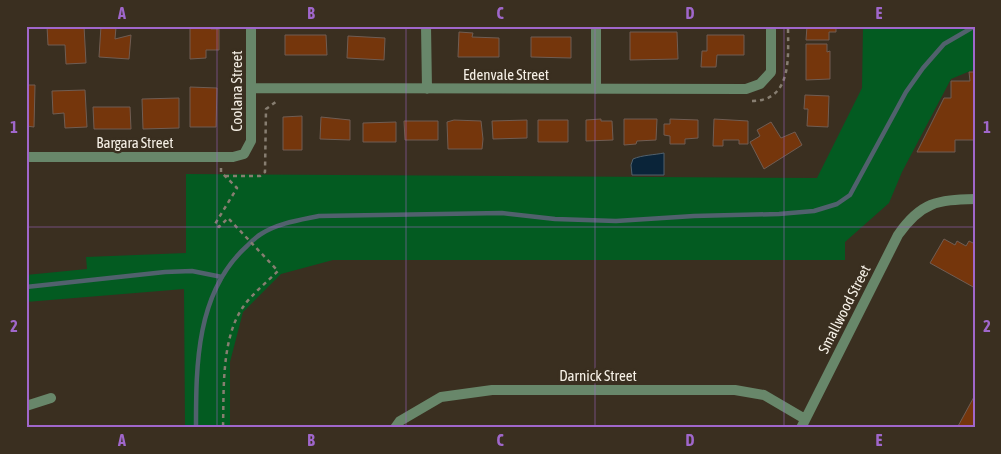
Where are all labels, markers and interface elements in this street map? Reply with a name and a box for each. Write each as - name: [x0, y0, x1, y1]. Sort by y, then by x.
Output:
- text: A: [117, 4, 126, 22]
- text: B: [307, 4, 315, 22]
- text: C: [496, 4, 504, 22]
- text: D: [686, 4, 695, 22]
- text: E: [876, 4, 883, 22]
- street label: Coolana Street: [228, 50, 245, 132]
- street label: Edenvale Street: [463, 66, 549, 83]
- text: 1: [10, 118, 18, 136]
- text: 1: [983, 118, 991, 136]
- street label: Bargara Street: [96, 134, 174, 151]
- street label: Smallwood Street: [814, 262, 874, 356]
- text: 2: [10, 317, 18, 335]
- text: 2: [983, 317, 991, 335]
- street label: Darnick Street: [559, 367, 637, 384]
- text: A: [117, 431, 126, 449]
- text: B: [307, 431, 315, 449]
- text: C: [496, 431, 504, 449]
- text: D: [686, 431, 695, 449]
- text: E: [876, 431, 883, 449]

